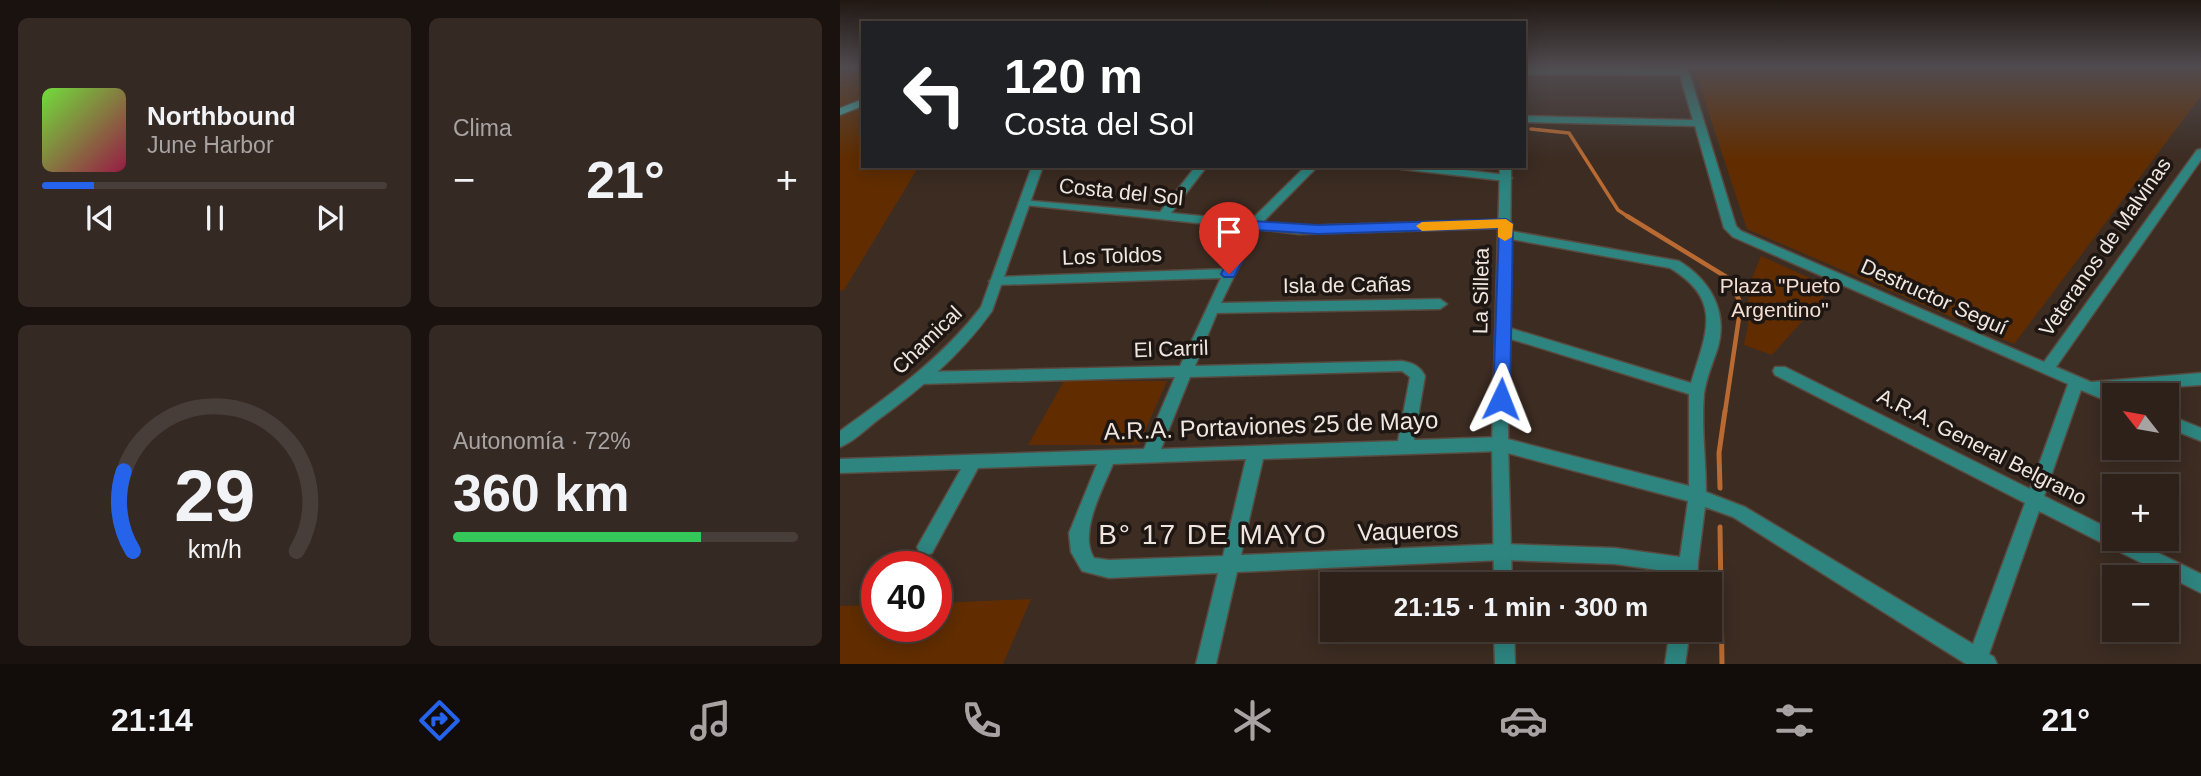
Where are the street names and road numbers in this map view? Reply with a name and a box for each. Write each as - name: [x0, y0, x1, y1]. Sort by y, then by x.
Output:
- street label: Veteranos de Malvinas: [2034, 153, 2175, 340]
- street label: Costa del Sol: [1058, 174, 1184, 209]
- street label: Los Toldos: [1062, 242, 1162, 269]
- street label: La Silleta: [1468, 247, 1493, 334]
- street label: Destructor Seguí: [1858, 254, 2011, 339]
- street label: Isla de Cañas: [1283, 272, 1411, 297]
- street label: Chamical: [887, 301, 966, 378]
- street label: El Carril: [1133, 336, 1209, 361]
- street label: A.R.A. General Belgrano: [1874, 384, 2090, 509]
- street label: A.R.A. Portaviones 25 de Mayo: [1103, 406, 1439, 445]
- street label: Vaqueros: [1357, 515, 1459, 546]

